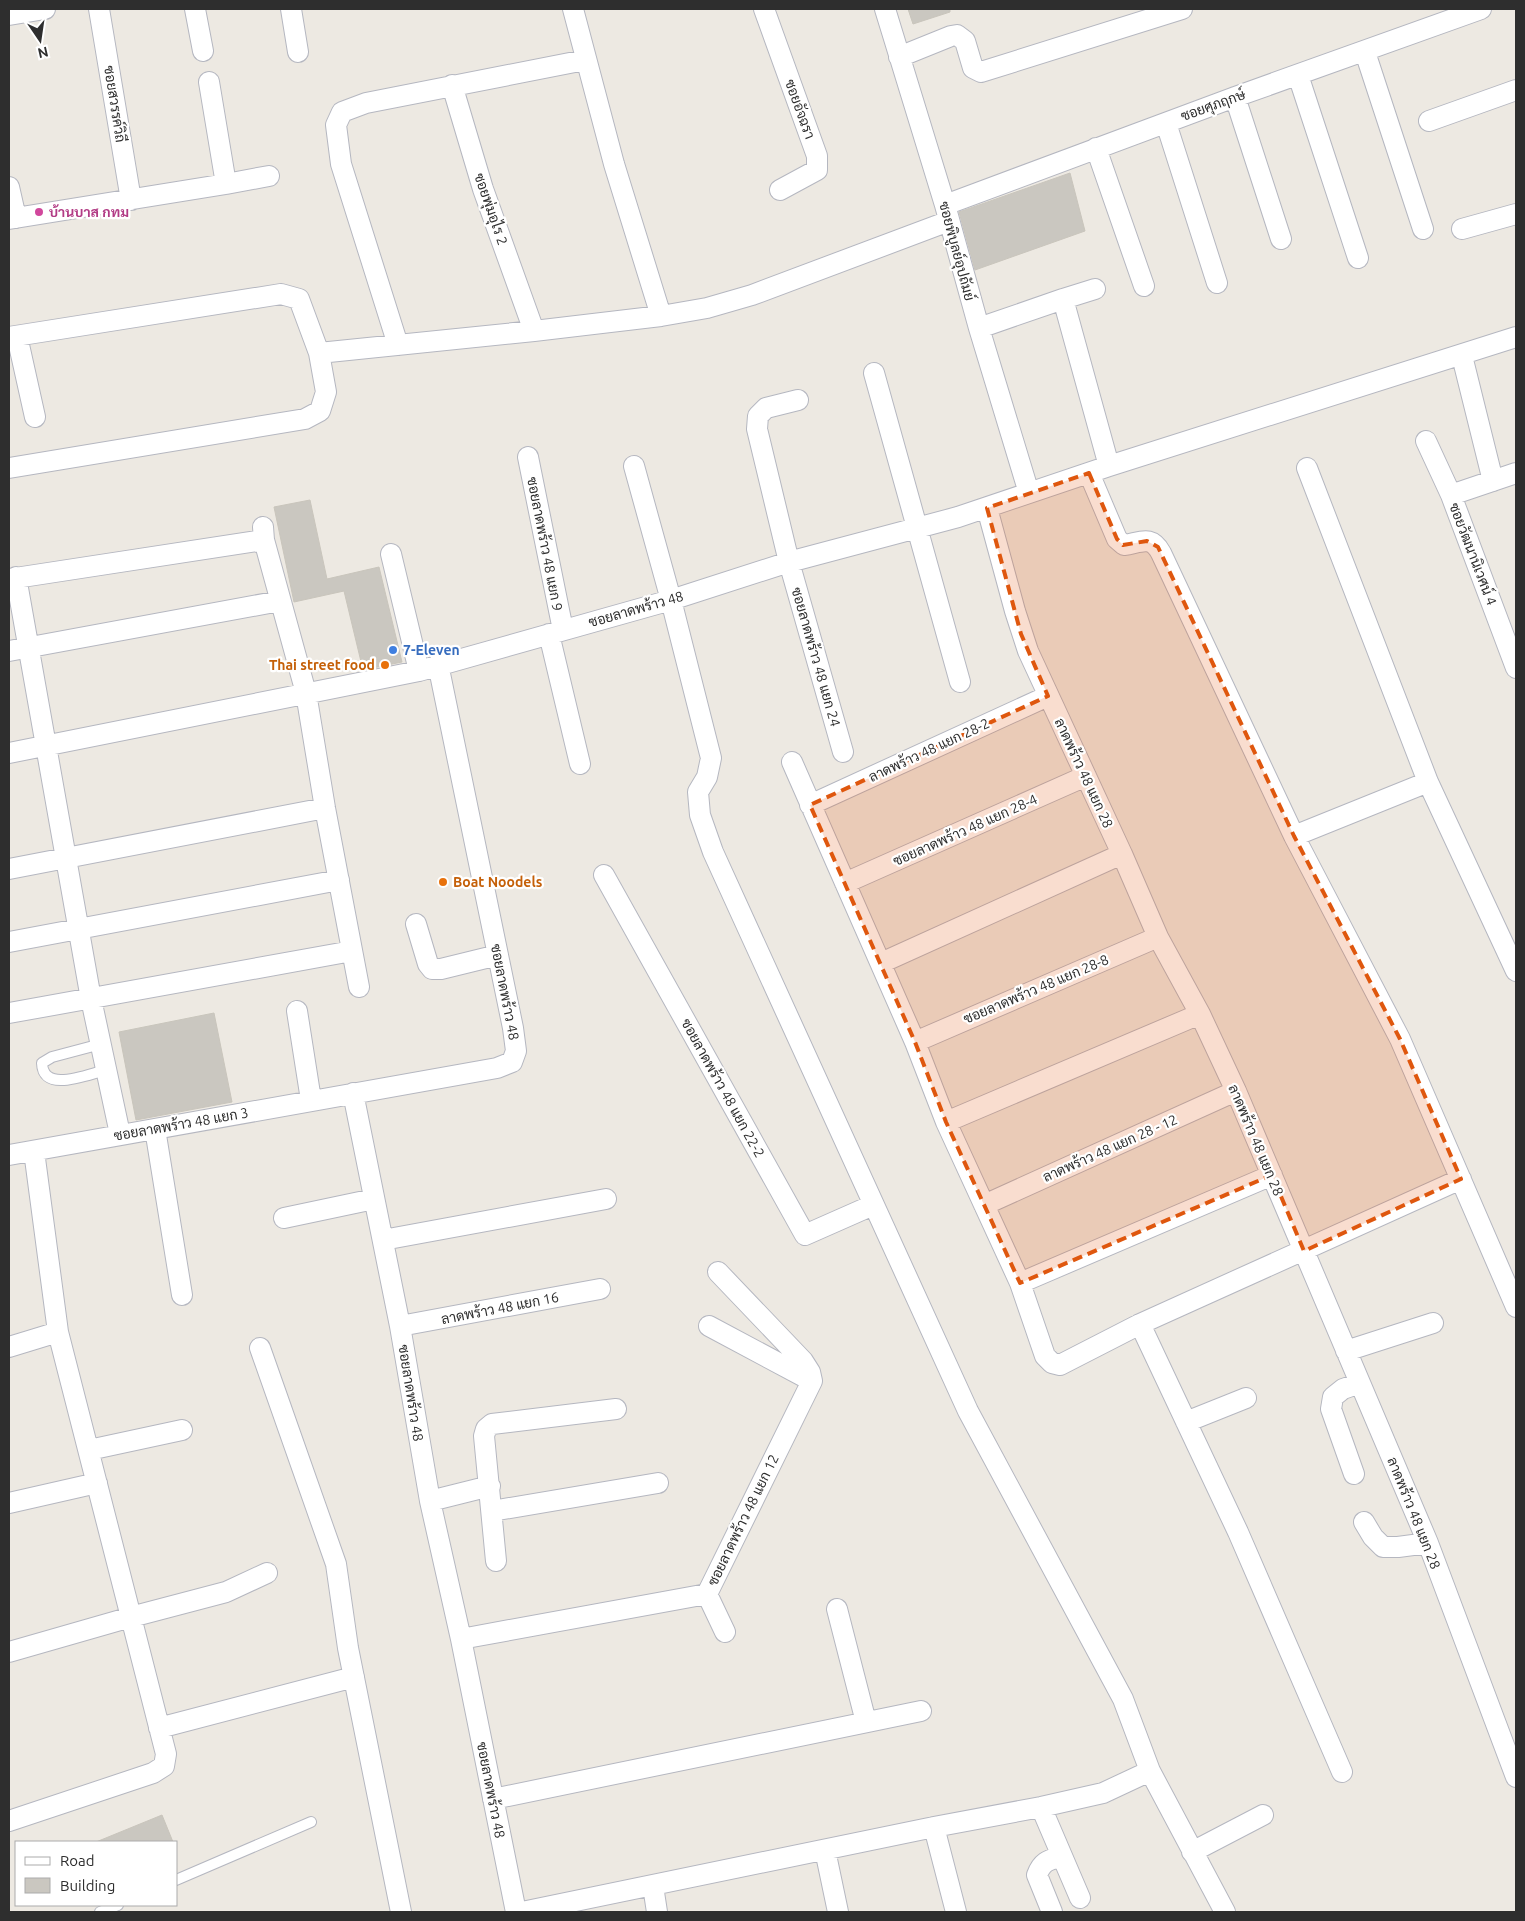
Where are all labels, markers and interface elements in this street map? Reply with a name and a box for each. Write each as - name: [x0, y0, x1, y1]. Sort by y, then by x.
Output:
- north arrow: [15, 15, 65, 65]
- text: N: [36, 44, 50, 62]
- street label: ซอยสวรรค์วิถี: [101, 64, 130, 143]
- street label: ซอยอัจฉรา: [782, 77, 818, 141]
- street label: ซอยศุภฤกษ์: [1178, 85, 1249, 126]
- street label: ซอยพุ่มอุไร 2: [469, 171, 511, 248]
- street label: ซอยพิบูลย์อุปถัมย์: [934, 199, 979, 303]
- place label: บ้านบาส กทม: [49, 204, 129, 220]
- marker: บ้านบาส กทม: [33, 206, 45, 218]
- street label: ซอยลาดพร้าว 48 แยก 9: [524, 475, 567, 612]
- street label: ซอยวัฒนานิเวศน์ 4: [1446, 500, 1501, 607]
- street label: ซอยลาดพร้าว 48 แยก 24: [788, 585, 845, 729]
- street label: ซอยลาดพร้าว 48: [586, 587, 685, 630]
- place label: 7-Eleven: [403, 642, 460, 658]
- marker: 7-Eleven: [387, 644, 399, 656]
- place label: Thai street food: [269, 657, 375, 673]
- marker: Thai street food: [379, 659, 391, 671]
- street label: ลาดพร้าว 48 แยก 28-2: [866, 714, 992, 785]
- street label: ลาดพร้าว 48 แยก 28: [1052, 715, 1117, 831]
- street label: ซอยลาดพร้าว 48 แยก 28-4: [890, 790, 1040, 869]
- place label: Boat Noodels: [453, 874, 543, 890]
- marker: Boat Noodels: [437, 876, 449, 888]
- street label: ซอยลาดพร้าว 48: [488, 942, 523, 1042]
- street label: ซอยลาดพร้าว 48 แยก 28-8: [961, 950, 1111, 1027]
- street label: ซอยลาดพร้าว 48 แยก 22-2: [678, 1015, 769, 1160]
- street label: ลาดพร้าว 48 แยก 28: [1225, 1082, 1288, 1198]
- street label: ซอยลาดพร้าว 48 แยก 3: [112, 1103, 250, 1144]
- street label: ลาดพร้าว 48 แยก 28 - 12: [1040, 1110, 1180, 1185]
- street label: ลาดพร้าว 48 แยก 16: [440, 1288, 560, 1327]
- street label: ซอยลาดพร้าว 48: [395, 1343, 428, 1443]
- street label: ซอยลาดพร้าว 48 แยก 12: [703, 1451, 782, 1588]
- street label: ลาดพร้าว 48 แยก 28: [1384, 1454, 1445, 1571]
- street label: ซอยลาดพร้าว 48: [474, 1740, 509, 1840]
- legend: [15, 1841, 178, 1906]
- text: Road: [60, 1852, 95, 1869]
- text: Building: [60, 1877, 115, 1894]

